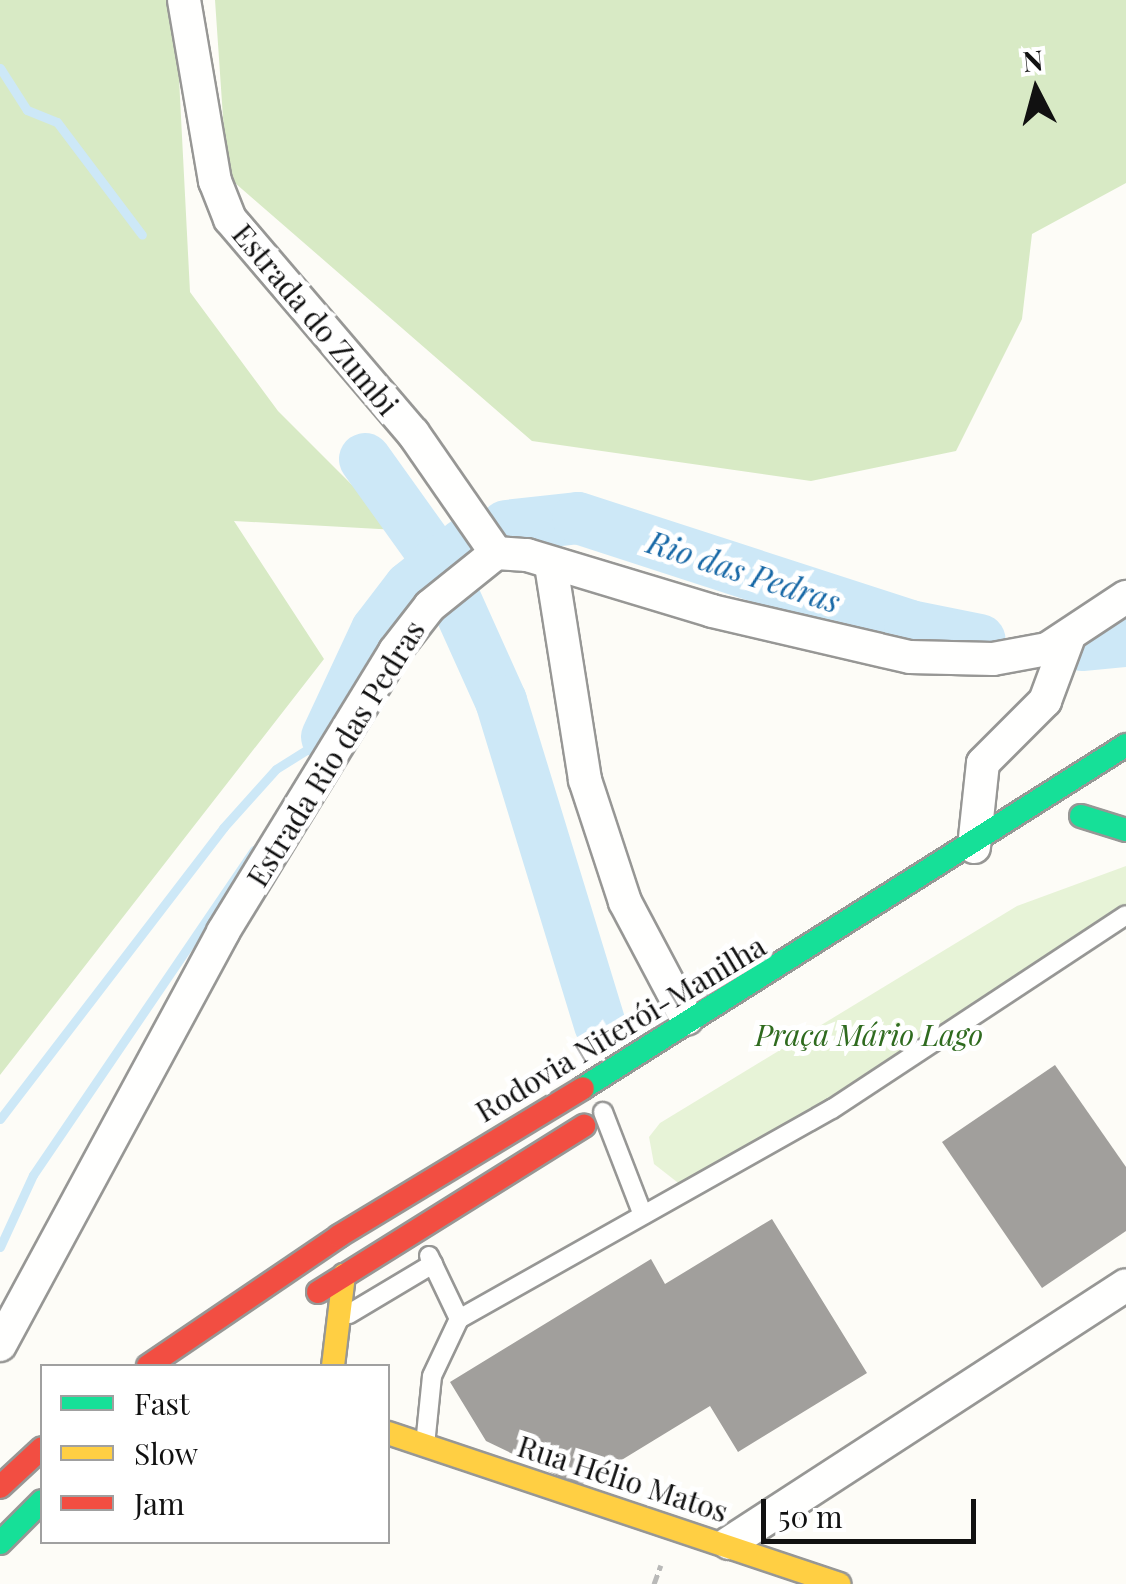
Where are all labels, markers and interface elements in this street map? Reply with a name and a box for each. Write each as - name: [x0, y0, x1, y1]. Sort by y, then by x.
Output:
- north arrow: [986, 40, 1086, 140]
- text: N: [1021, 40, 1045, 79]
- street label: Estrada do Zumbi: [225, 216, 407, 422]
- water label: Rio das Pedras: [643, 522, 845, 620]
- street label: Estrada Rio das Pedras: [238, 613, 432, 893]
- street label: Rodovia Niterói-Manilha: [468, 927, 772, 1129]
- park label: Praça Mário Lago: [755, 1016, 983, 1052]
- legend: [40, 1364, 390, 1544]
- text: Fast: [134, 1383, 190, 1423]
- street label: Rua Hélio Matos: [513, 1427, 733, 1529]
- text: Slow: [134, 1433, 198, 1473]
- scale bar: [766, 1479, 981, 1541]
- text: Jam: [134, 1483, 185, 1523]
- text: 50 m: [778, 1496, 843, 1536]

